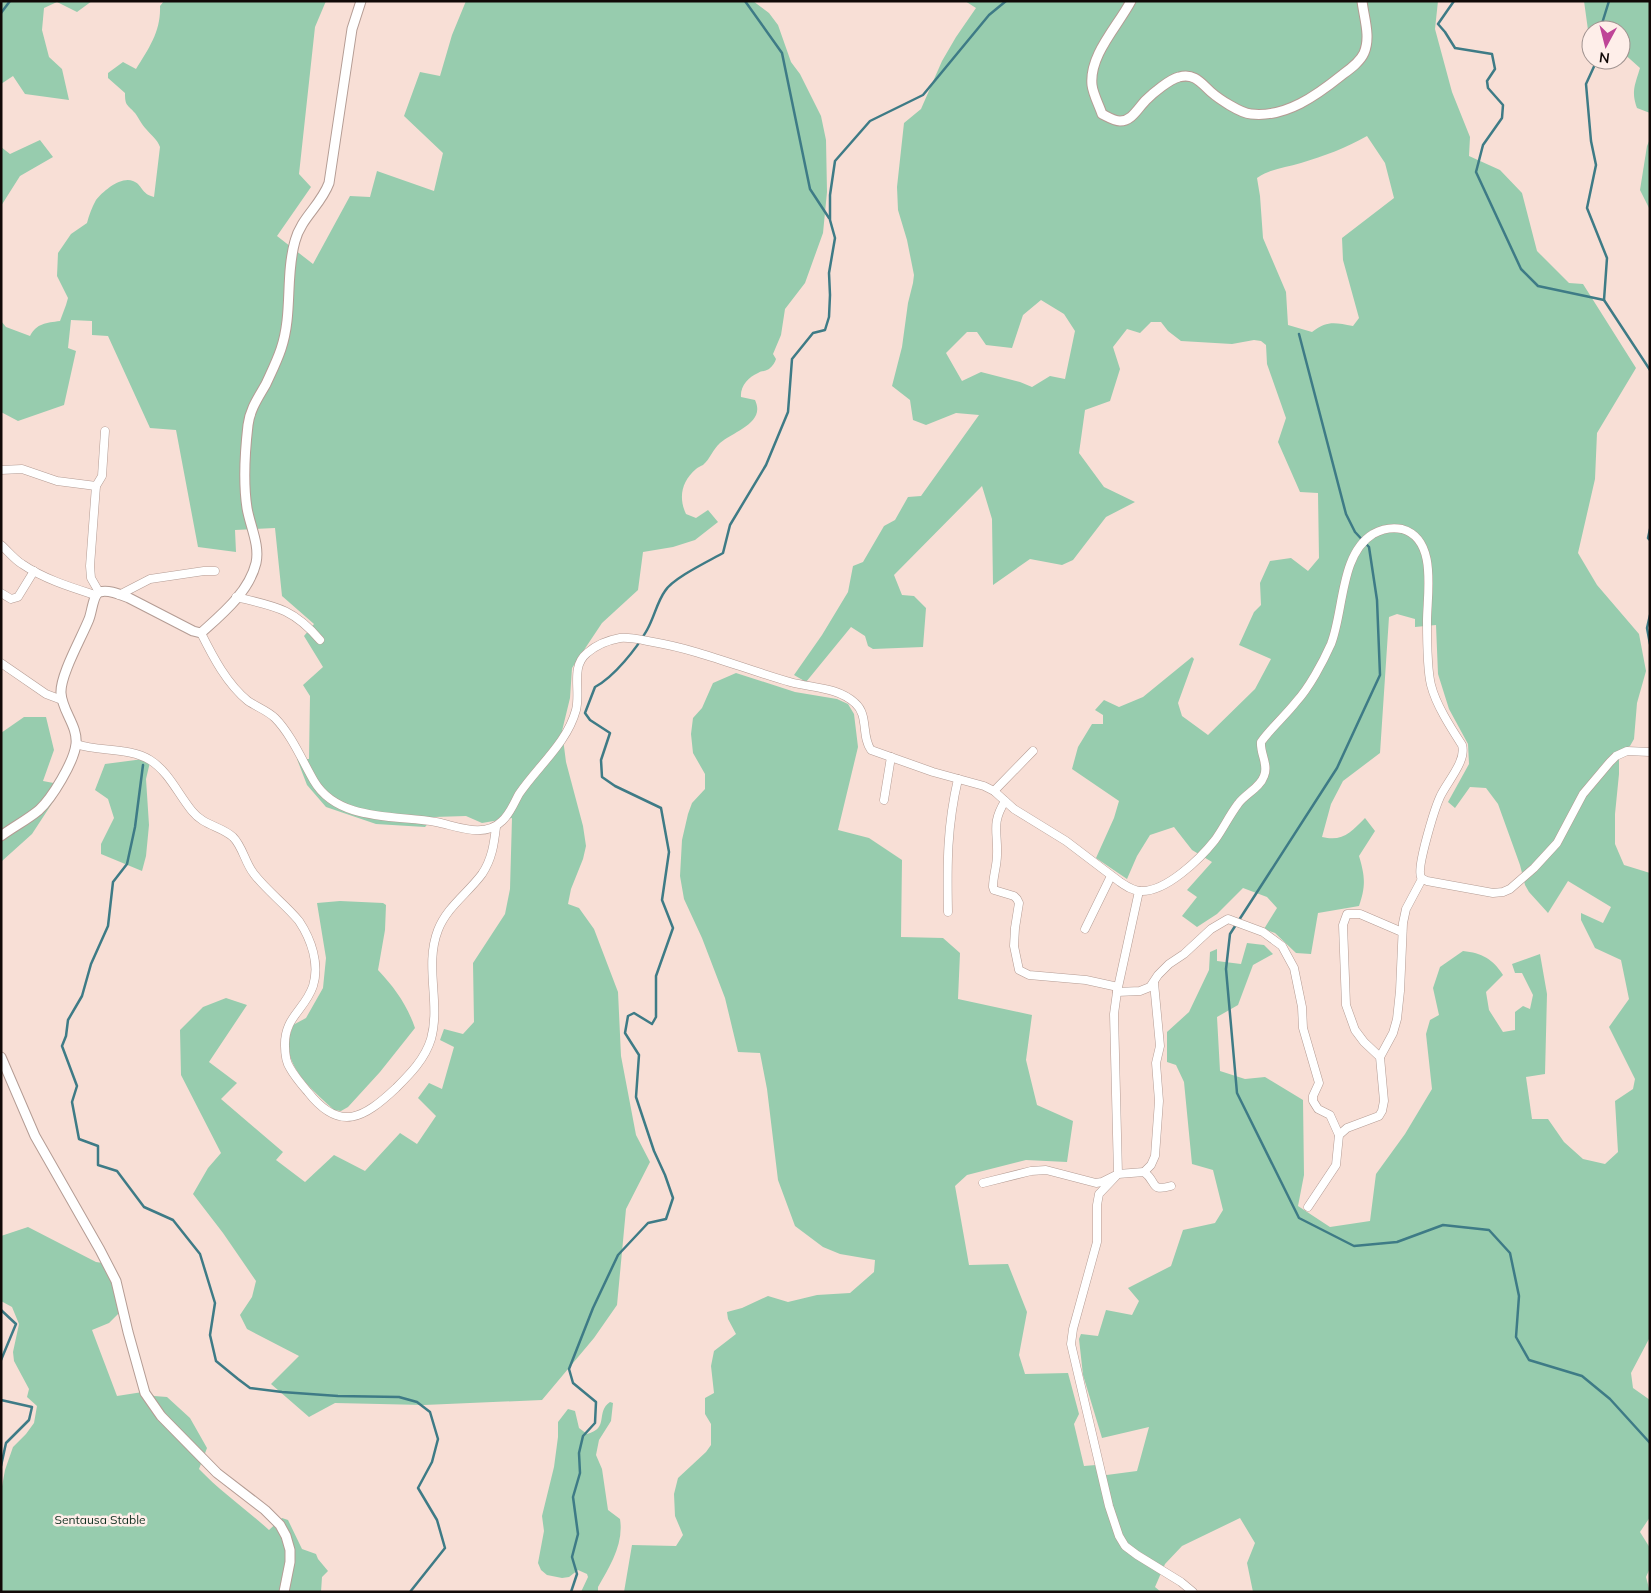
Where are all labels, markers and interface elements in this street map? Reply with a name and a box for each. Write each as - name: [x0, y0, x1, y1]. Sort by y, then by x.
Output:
- north arrow: [1581, 20, 1631, 70]
- text: N: [1598, 48, 1611, 67]
- park label: Sentausa Stable: [54, 1512, 146, 1527]

